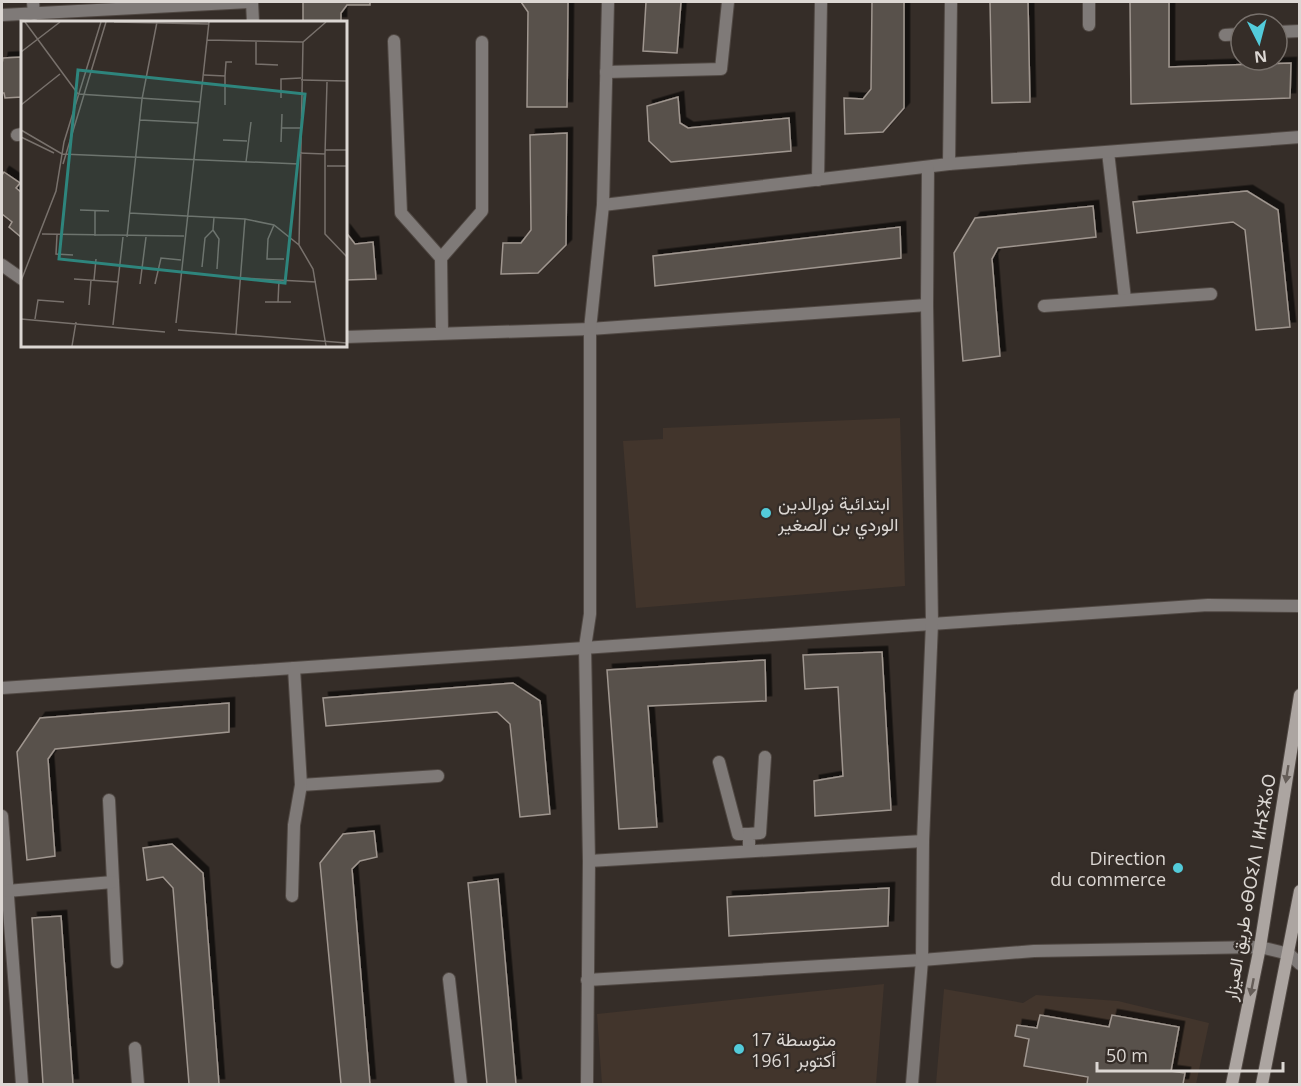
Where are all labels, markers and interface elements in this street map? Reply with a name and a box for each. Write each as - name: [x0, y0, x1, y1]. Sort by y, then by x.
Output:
- north arrow: [1229, 12, 1289, 72]
- inset map: [21, 21, 346, 346]
- text: N: [1253, 45, 1268, 69]
- place label: ابتدائية نورالدين الوردي بن الصغير: [777, 491, 898, 540]
- marker: ابتدائية نورالدين الوردي بن الصغير: [759, 506, 773, 520]
- one-way arrow: [1282, 765, 1291, 784]
- street label: طريق العيزار ⴰⴱⵔⵉⴷ ⵏ ⵍⵄⵉⵣⴰⵔ: [1217, 772, 1281, 1003]
- place label: Direction du commerce: [1050, 846, 1166, 891]
- marker: Direction du commerce: [1171, 861, 1185, 875]
- one-way arrow: [1246, 978, 1256, 996]
- place label: متوسطة 17 أكتوبر 1961: [751, 1027, 836, 1072]
- scale bar: [1097, 1035, 1283, 1073]
- marker: متوسطة 17 أكتوبر 1961: [732, 1042, 746, 1056]
- text: 50 m: [1106, 1043, 1148, 1067]

